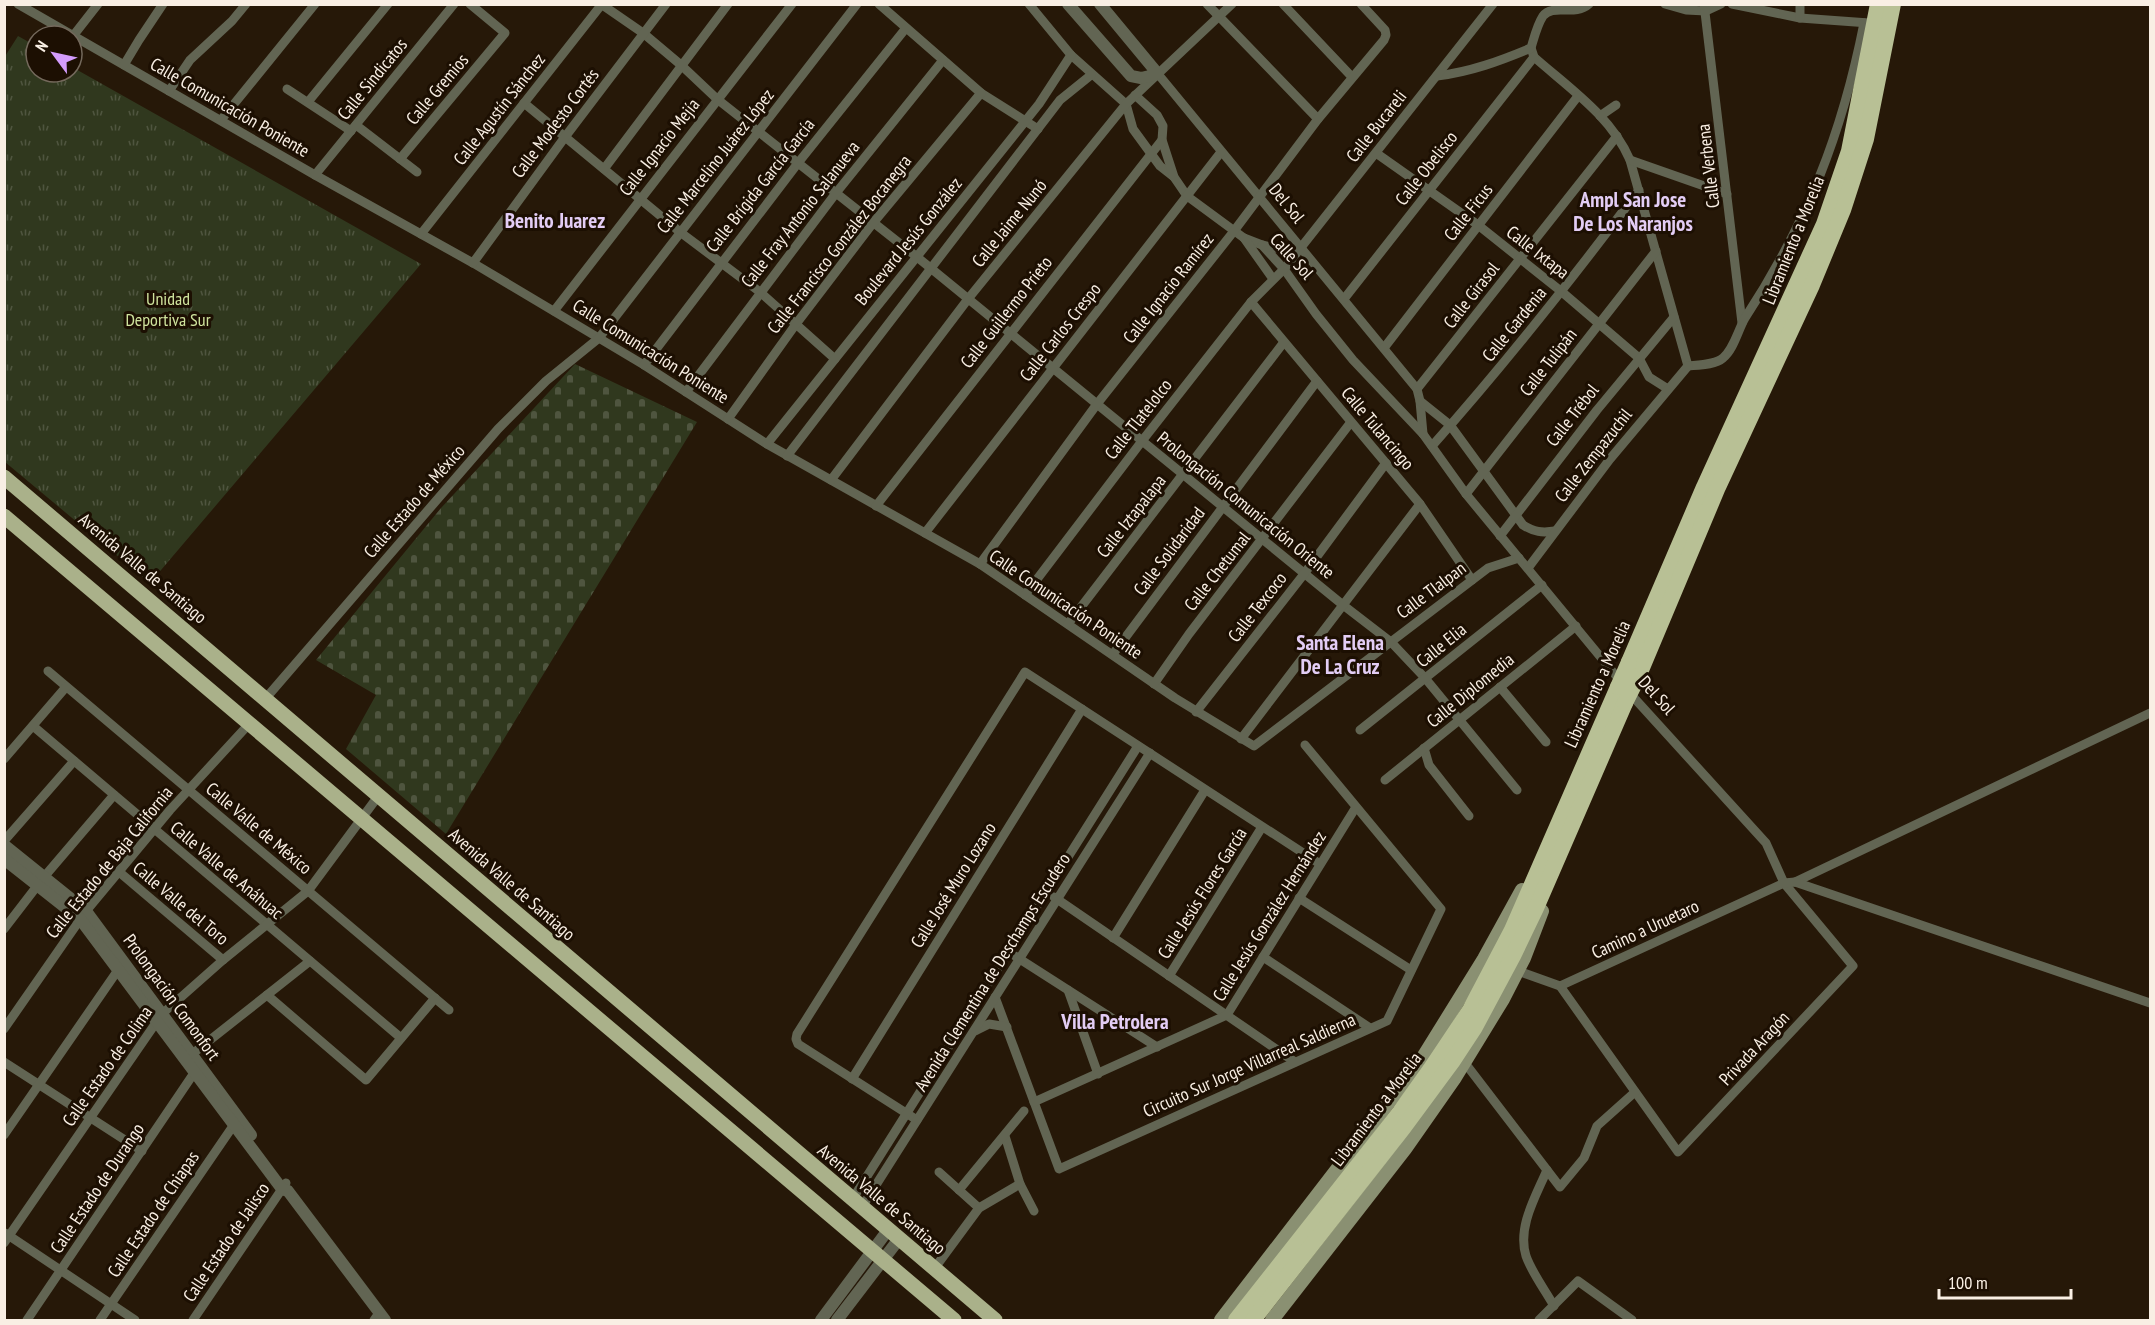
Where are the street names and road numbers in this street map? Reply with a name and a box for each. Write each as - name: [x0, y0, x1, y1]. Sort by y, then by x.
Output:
- street label: Calle Sindicatos: [332, 34, 412, 124]
- street label: Calle Agustín Sánchez: [448, 48, 550, 170]
- street label: Calle Gremios: [401, 49, 473, 129]
- street label: Calle Comunicación Poniente: [146, 52, 314, 162]
- street label: Calle Modesto Cortés: [506, 64, 604, 182]
- street label: Calle Marcelino Juárez López: [651, 84, 779, 238]
- street label: Calle Bucareli: [1341, 85, 1411, 167]
- street label: Calle Ignacio Mejía: [614, 94, 704, 200]
- street label: Calle Brígida García García: [701, 114, 819, 256]
- street label: Calle Verbena: [1691, 123, 1725, 209]
- street label: Calle Obelisco: [1390, 126, 1462, 210]
- street label: Calle Fray Antonio Salanueva: [736, 136, 864, 292]
- street label: Calle Francisco González Bocanegra: [762, 150, 916, 338]
- street label: Boulevard Jesús González: [849, 172, 967, 310]
- street label: Libramiento a Morelia: [1757, 172, 1829, 308]
- street label: Calle Jaime Nunó: [967, 174, 1052, 272]
- street label: Del Sol: [1264, 178, 1310, 228]
- street label: Calle Ficus: [1438, 179, 1498, 245]
- street label: Calle Ixtapa: [1502, 220, 1574, 284]
- street label: Calle Ignacio Ramírez: [1118, 228, 1218, 348]
- street label: Calle Sol: [1265, 228, 1319, 285]
- street label: Calle Guillermo Prieto: [955, 251, 1057, 373]
- street label: Calle Girasol: [1438, 257, 1505, 333]
- street label: Calle Carlos Crespo: [1014, 278, 1106, 386]
- street label: Calle Gardenia: [1477, 282, 1551, 366]
- street label: Calle Comunicación Poniente: [569, 294, 733, 408]
- street label: Calle Tulipán: [1514, 323, 1582, 401]
- street label: Calle Tlatelolco: [1099, 374, 1177, 464]
- street label: Calle Trébol: [1540, 379, 1604, 451]
- street label: Calle Tulancingo: [1336, 382, 1420, 475]
- street label: Calle Zempazuchil: [1549, 403, 1637, 506]
- street label: Prolongación Comunicación Oriente: [1153, 426, 1339, 584]
- street label: Calle Estado de México: [358, 439, 470, 563]
- street label: Calle Iztapalapa: [1091, 470, 1171, 562]
- street label: Calle Solidaridad: [1128, 502, 1210, 600]
- street label: Avenida Valle de Santiago: [74, 508, 212, 629]
- street label: Calle Chetumal: [1179, 526, 1256, 615]
- street label: Calle Comunicación Poniente: [985, 544, 1147, 664]
- street label: Calle Tlalpan: [1392, 556, 1470, 624]
- street label: Calle Texcoco: [1223, 567, 1292, 647]
- street label: Libramiento a Morelia: [1559, 617, 1635, 751]
- street label: Calle Elia: [1411, 618, 1471, 672]
- street label: Calle Diplomedia: [1422, 648, 1518, 732]
- street label: Del Sol: [1634, 671, 1681, 720]
- street label: Calle Valle de México: [201, 777, 317, 879]
- street label: Calle Estado de Baja California: [40, 781, 178, 943]
- street label: Calle Valle de Anáhuac: [166, 816, 289, 924]
- street label: Calle José Muro Lozano: [905, 818, 1001, 952]
- street label: Avenida Valle de Santiago: [444, 823, 580, 945]
- street label: Calle Jesús Flores García: [1152, 823, 1252, 963]
- street label: Calle Jesús González Hernández: [1207, 827, 1331, 1005]
- street label: Avenida Clementina de Deschamps Escudero: [909, 848, 1075, 1095]
- street label: Calle Valle del Toro: [128, 856, 234, 950]
- street label: Camino a Uruetaro: [1588, 894, 1703, 964]
- street label: Prolongación Comonfort: [118, 929, 226, 1065]
- street label: Calle Estado de Colima: [57, 1001, 157, 1131]
- street label: Privada Aragón: [1714, 1006, 1794, 1090]
- street label: Circuito Sur Jorge Villarreal Saldierna: [1139, 1008, 1359, 1122]
- street label: Libramiento a Morelia: [1326, 1048, 1426, 1170]
- street label: Calle Estado de Durango: [45, 1118, 149, 1257]
- street label: Avenida Valle de Santiago: [813, 1139, 951, 1260]
- street label: Calle Estado de Chiapas: [102, 1146, 204, 1282]
- street label: Calle Estado de Jalisco: [178, 1178, 274, 1306]

